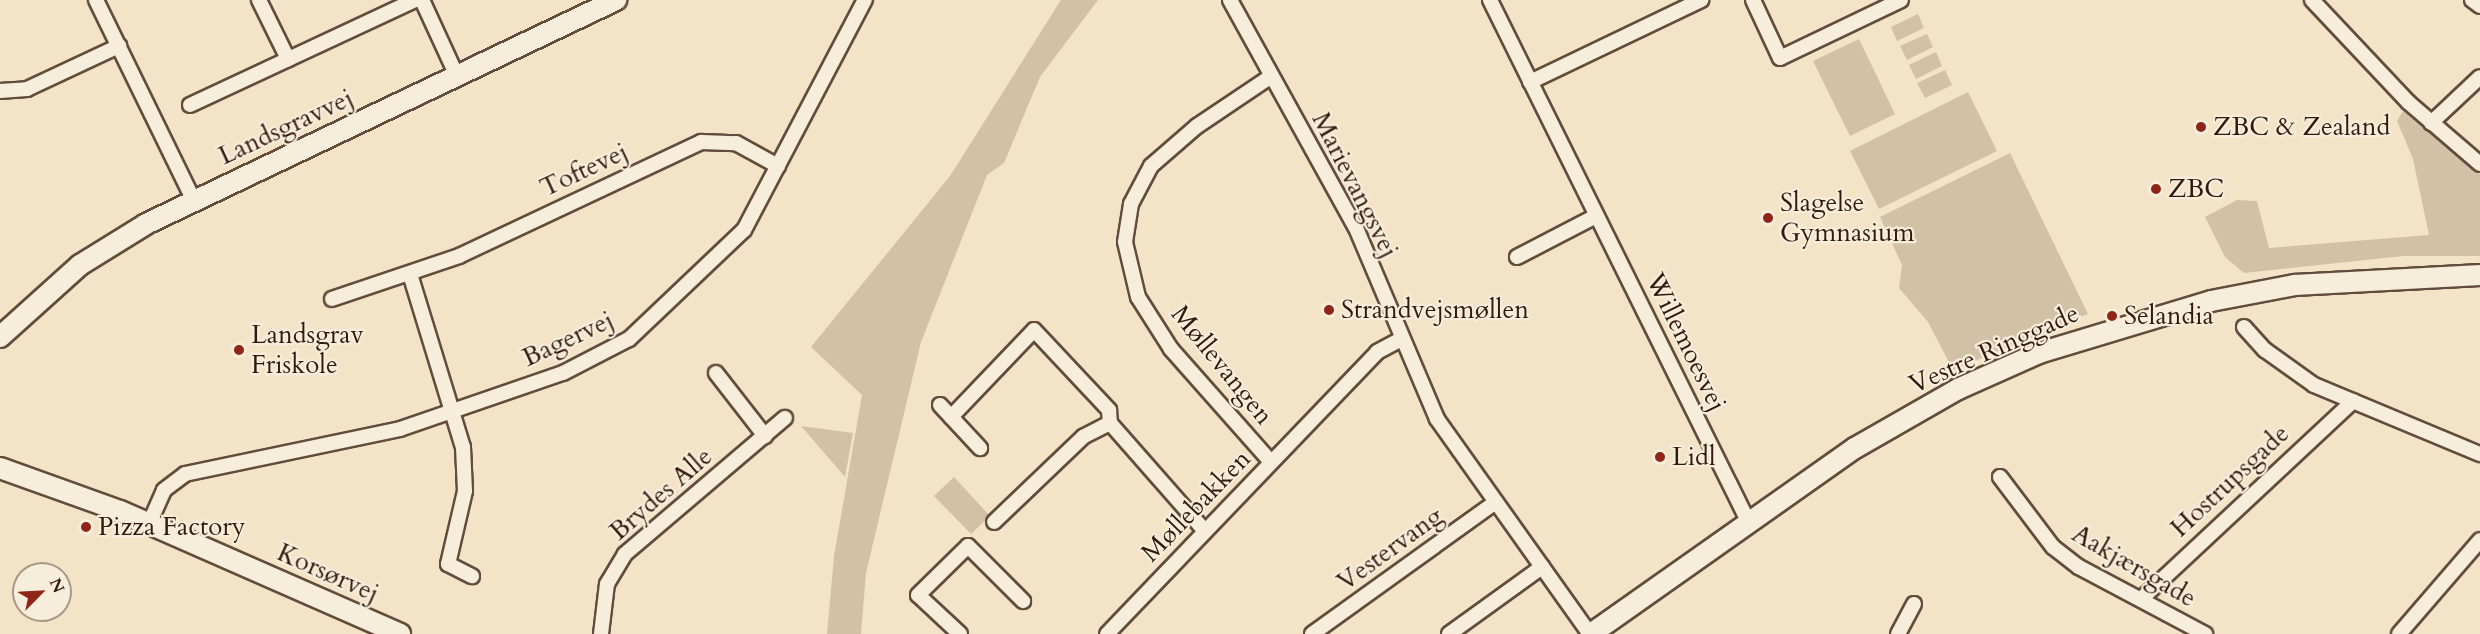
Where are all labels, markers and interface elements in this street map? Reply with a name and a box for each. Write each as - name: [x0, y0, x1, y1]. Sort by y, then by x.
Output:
- street label: Landsgravvej: [214, 82, 358, 172]
- street label: Marievangsvej: [1305, 107, 1405, 263]
- place label: ZBC & Zealand: [2213, 111, 2390, 143]
- marker: ZBC & Zealand: [2194, 120, 2208, 134]
- street label: Toftevej: [535, 136, 633, 204]
- place label: ZBC: [2168, 173, 2224, 205]
- marker: ZBC: [2149, 182, 2163, 196]
- place label: Slagelse Gymnasium: [1780, 187, 1915, 249]
- marker: Slagelse Gymnasium: [1761, 211, 1775, 225]
- street label: Willemoesvej: [1639, 268, 1733, 416]
- place label: Strandvejsmøllen: [1341, 294, 1529, 326]
- street label: Vestre Ringgade: [1904, 298, 2084, 400]
- street label: Møllevangen: [1164, 299, 1280, 431]
- place label: Selandia: [2124, 300, 2214, 332]
- marker: Strandvejsmøllen: [1322, 303, 1336, 317]
- street label: Bagervej: [517, 304, 619, 374]
- marker: Selandia: [2105, 309, 2119, 323]
- place label: Landsgrav Friskole: [251, 319, 364, 380]
- marker: Landsgrav Friskole: [232, 343, 246, 357]
- street label: Hostrupsgade: [2164, 418, 2296, 544]
- street label: Brydes Alle: [603, 441, 719, 547]
- place label: Lidl: [1672, 441, 1715, 473]
- street label: Møllebakken: [1135, 443, 1257, 569]
- marker: Lidl: [1653, 450, 1667, 464]
- street label: Vestervang: [1331, 500, 1449, 598]
- place label: Pizza Factory: [98, 511, 246, 543]
- street label: Aakjærsgade: [2066, 518, 2202, 614]
- marker: Pizza Factory: [79, 520, 93, 534]
- street label: Korsørvej: [272, 537, 384, 609]
- north arrow: [12, 562, 72, 622]
- text: N: [44, 575, 69, 596]

